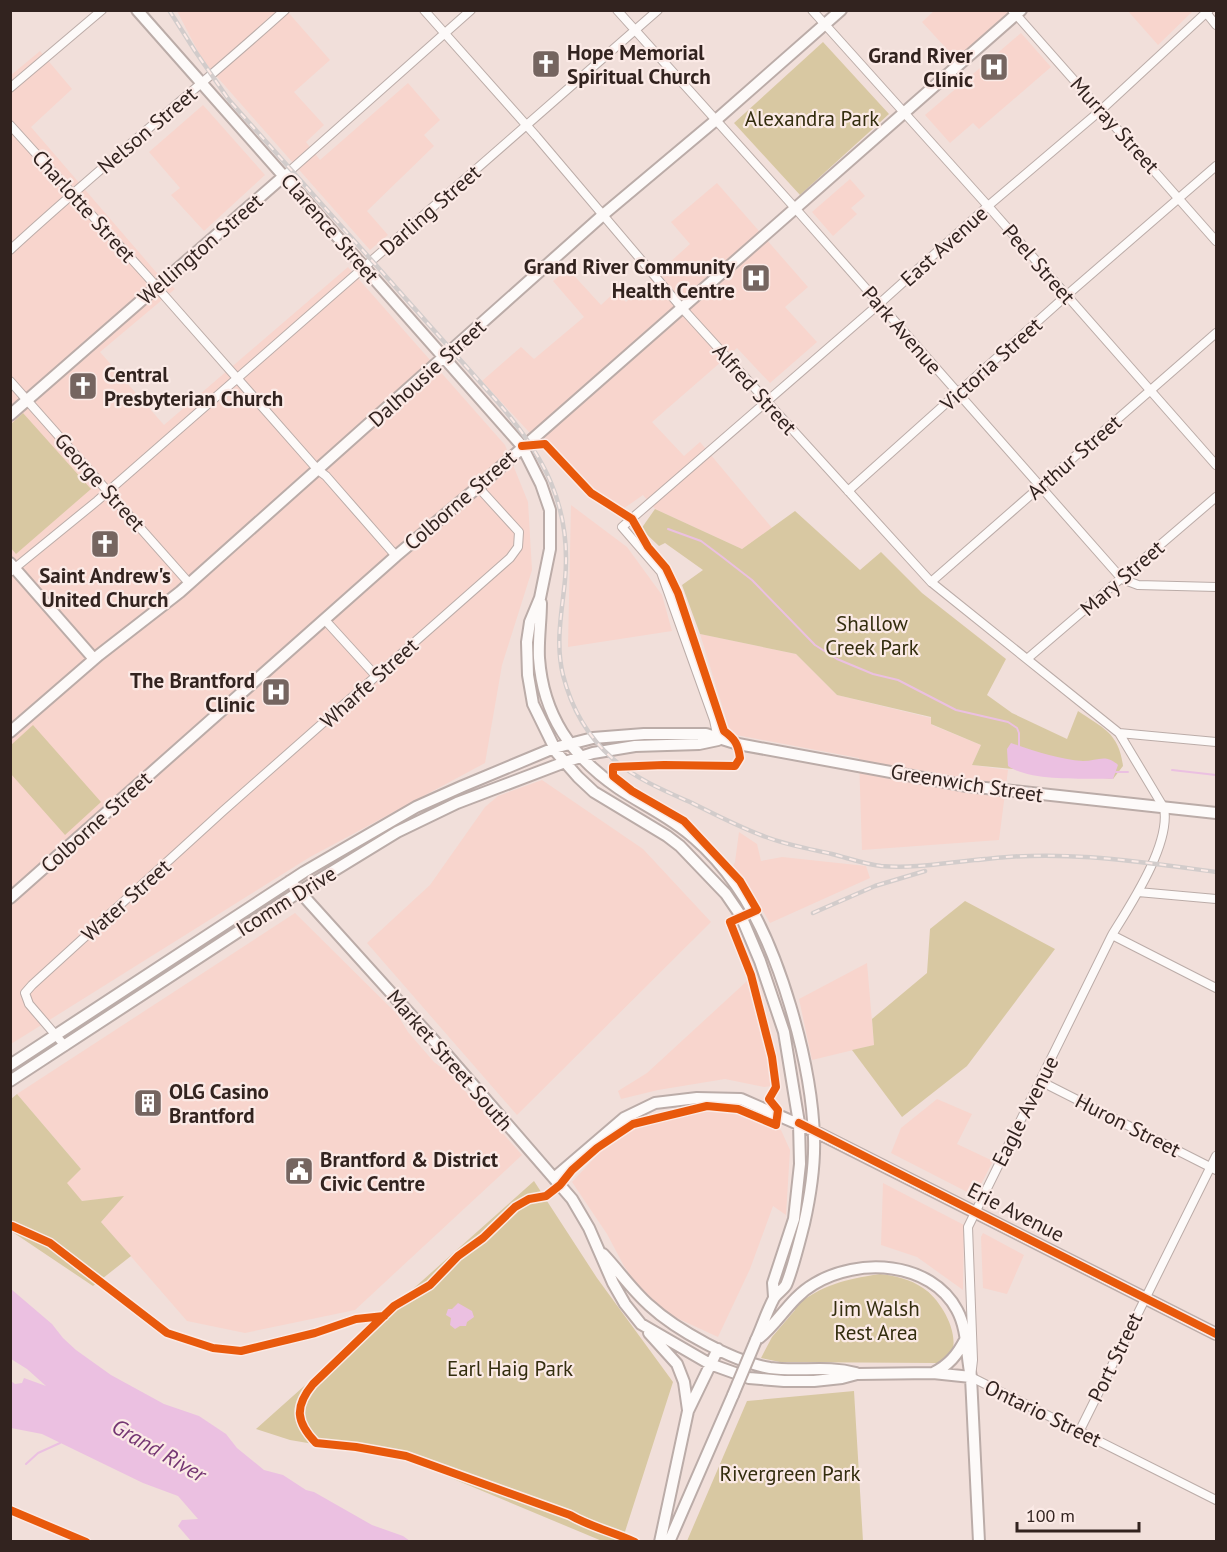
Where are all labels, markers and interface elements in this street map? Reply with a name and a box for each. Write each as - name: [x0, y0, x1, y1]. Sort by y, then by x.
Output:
- place label: Hope Memorial Spiritual Church: [567, 39, 711, 90]
- place label: Grand River Clinic: [868, 42, 974, 93]
- church icon: Hope Memorial Spiritual Church: [530, 48, 562, 80]
- hospital icon: Grand River Clinic: [978, 51, 1010, 83]
- street label: Murray Street: [1065, 71, 1165, 179]
- street label: Nelson Street: [92, 81, 202, 179]
- park label: Alexandra Park: [745, 105, 879, 132]
- street label: Charlotte Street: [26, 144, 142, 268]
- street label: Darling Street: [374, 159, 486, 261]
- street label: Clarence Street: [275, 168, 385, 288]
- street label: Wellington Street: [132, 187, 268, 311]
- street label: East Avenue: [895, 200, 993, 292]
- street label: Peel Street: [997, 218, 1081, 310]
- place label: Grand River Community Health Centre: [524, 253, 736, 304]
- hospital icon: Grand River Community Health Centre: [740, 262, 772, 294]
- street label: Park Avenue: [856, 280, 948, 380]
- street label: Victoria Street: [934, 311, 1047, 417]
- street label: Dalhousie Street: [363, 313, 491, 433]
- street label: Alfred Street: [707, 338, 803, 440]
- place label: Central Presbyterian Church: [104, 361, 283, 412]
- church icon: Central Presbyterian Church: [67, 370, 99, 402]
- street label: Arthur Street: [1021, 409, 1127, 505]
- street label: George Street: [49, 427, 151, 537]
- street label: Colborne Street: [398, 444, 522, 556]
- church icon: Saint Andrew's United Church: [89, 528, 121, 560]
- street label: Mary Street: [1074, 534, 1170, 622]
- place label: Saint Andrew's United Church: [39, 562, 171, 613]
- park label: Shallow Creek Park: [825, 610, 919, 661]
- street label: Wharfe Street: [314, 632, 424, 734]
- place label: The Brantford Clinic: [130, 667, 255, 718]
- hospital icon: The Brantford Clinic: [260, 676, 292, 708]
- street label: Greenwich Street: [889, 758, 1045, 808]
- street label: Colborne Street: [35, 765, 157, 879]
- street label: Water Street: [76, 853, 176, 947]
- street label: Icomm Drive: [231, 860, 341, 942]
- street label: Market Street South: [381, 984, 519, 1136]
- street label: Eagle Avenue: [986, 1051, 1064, 1171]
- place label: OLG Casino Brantford: [169, 1078, 269, 1129]
- building icon: OLG Casino Brantford: [132, 1087, 164, 1119]
- street label: Huron Street: [1071, 1087, 1185, 1163]
- place label: Brantford & District Civic Centre: [320, 1146, 499, 1197]
- public building icon: Brantford & District Civic Centre: [283, 1155, 315, 1187]
- street label: Erie Avenue: [963, 1176, 1069, 1248]
- park label: Jim Walsh Rest Area: [831, 1295, 920, 1346]
- street label: Port Street: [1082, 1308, 1148, 1406]
- park label: Earl Haig Park: [447, 1355, 573, 1382]
- street label: Ontario Street: [980, 1373, 1106, 1453]
- water label: Grand River: [107, 1412, 213, 1489]
- park label: Rivergreen Park: [719, 1460, 861, 1487]
- scale bar: [1017, 1495, 1138, 1533]
- text: 100 m: [1026, 1504, 1075, 1527]

